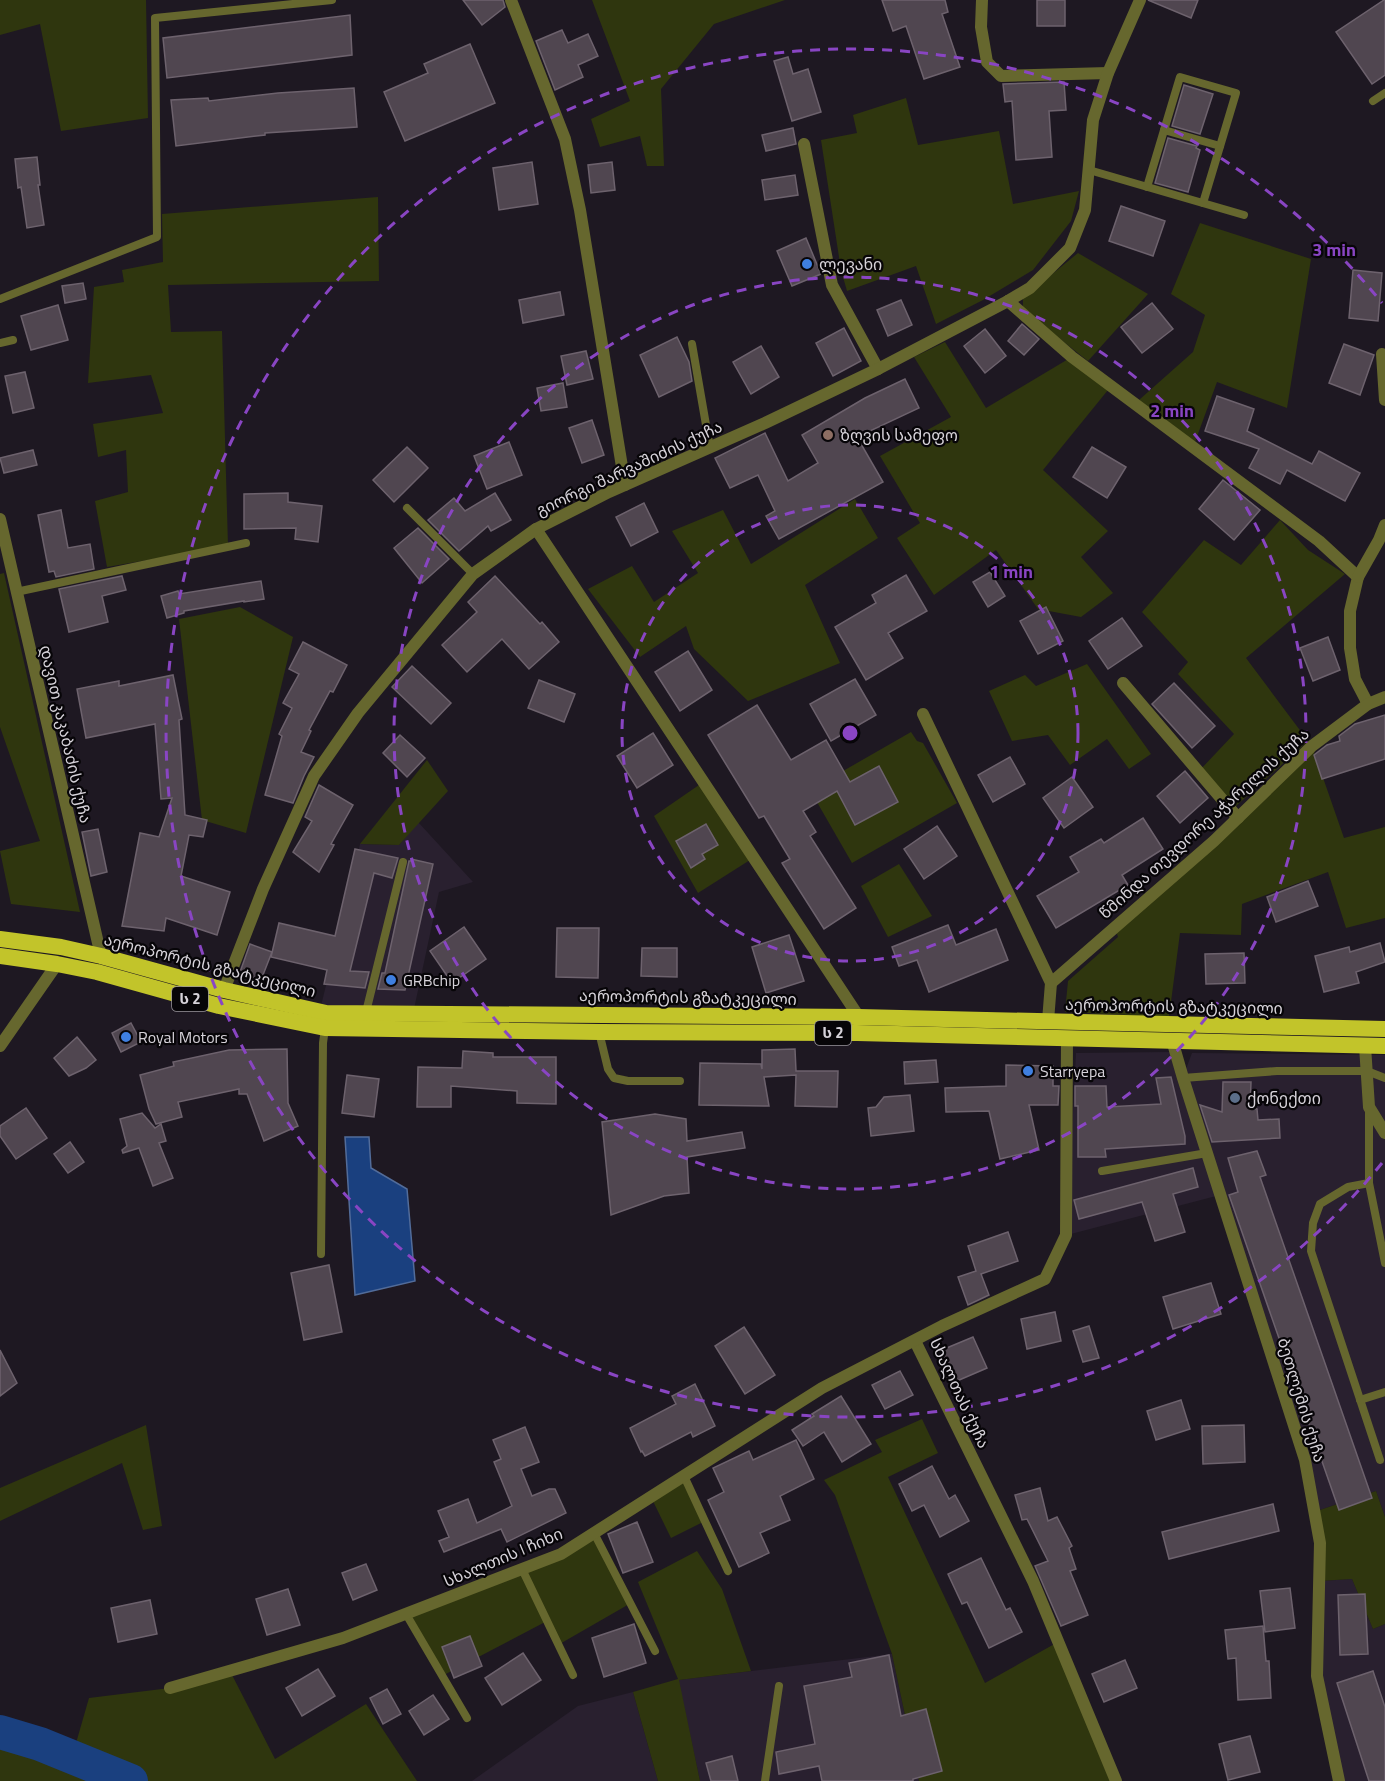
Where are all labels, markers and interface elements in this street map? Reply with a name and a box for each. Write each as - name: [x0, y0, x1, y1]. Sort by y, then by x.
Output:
- text: 3 min: [1312, 236, 1356, 263]
- place label: ლევანი: [819, 252, 882, 276]
- marker: ლევანი: [800, 257, 814, 271]
- text: 2 min: [1150, 397, 1194, 424]
- street label: გიორგი შარვაშიძის ქუჩა: [532, 414, 726, 522]
- place label: ზღვის სამეფო: [840, 423, 958, 447]
- marker: ზღვის სამეფო: [821, 428, 835, 442]
- text: 1 min: [989, 558, 1033, 585]
- street label: დავით კაკაბაძის ქუჩა: [34, 643, 98, 825]
- street label: წმინდა თევდორე აჭარელის ქუჩა: [1094, 722, 1314, 924]
- centre of rings: [840, 723, 860, 743]
- street label: აეროპორტის გზატკეცილი: [101, 927, 319, 1003]
- place label: GRBchip: [403, 968, 460, 992]
- marker: GRBchip: [384, 973, 398, 987]
- street label: აეროპორტის გზატკეცილი: [579, 983, 797, 1011]
- road number: ს 2: [172, 987, 208, 1011]
- street label: აეროპორტის გზატკეცილი: [1065, 992, 1283, 1020]
- road number: ს 2: [815, 1021, 851, 1045]
- place label: Royal Motors: [138, 1025, 228, 1049]
- marker: Royal Motors: [119, 1030, 133, 1044]
- place label: Starryepa: [1040, 1059, 1105, 1083]
- marker: Starryepa: [1021, 1064, 1035, 1078]
- place label: ქონექთი: [1247, 1086, 1321, 1110]
- marker: ქონექთი: [1228, 1091, 1242, 1105]
- street label: სხალთას ქუჩა: [924, 1334, 996, 1452]
- street label: ბეთლემის ქუჩა: [1272, 1335, 1332, 1465]
- street label: სხალთის I ჩიხი: [440, 1521, 566, 1593]

